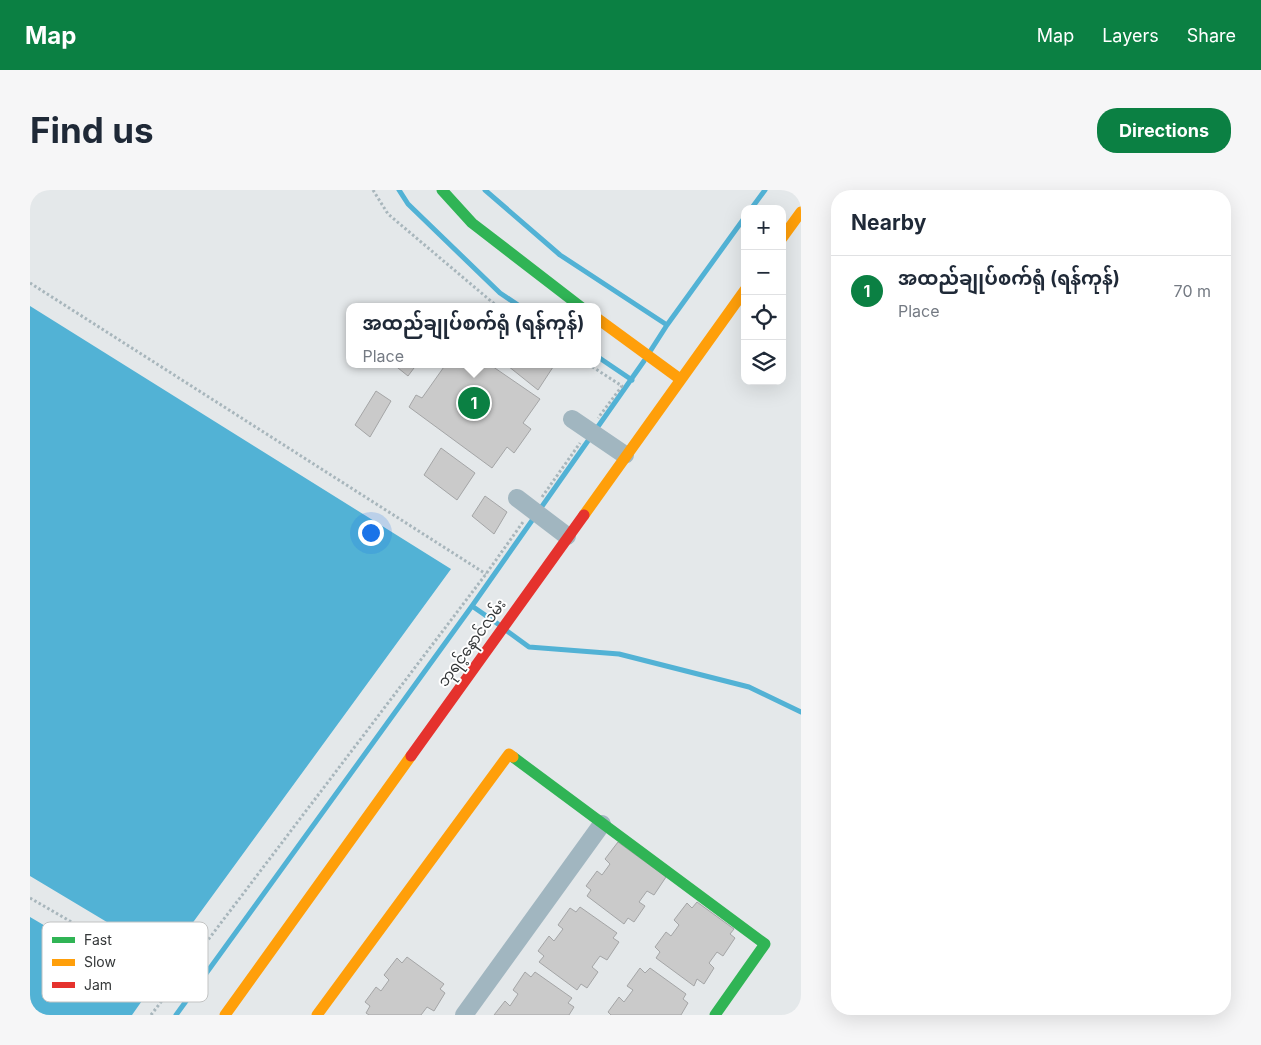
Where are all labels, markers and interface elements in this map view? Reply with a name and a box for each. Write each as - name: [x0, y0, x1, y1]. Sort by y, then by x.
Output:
- text: Map: [25, 21, 76, 50]
- text: Map: [1037, 25, 1074, 46]
- text: Layers: [1102, 25, 1159, 46]
- text: Share: [1187, 25, 1236, 46]
- button: Directions: [1097, 108, 1231, 153]
- text: Find us: [30, 109, 154, 151]
- map controls: [741, 205, 786, 385]
- button: +: [741, 205, 786, 250]
- text: Nearby: [851, 210, 926, 235]
- button: −: [741, 250, 786, 295]
- text: အထည်ချုပ်စက်ရုံ (ရန်ကုန်): [898, 267, 1120, 290]
- text: 1: [864, 281, 870, 301]
- text: 70 m: [1174, 281, 1211, 301]
- button: locate: [741, 295, 786, 340]
- text: Place: [898, 301, 940, 321]
- popup: [346, 303, 601, 368]
- text: အထည်ချုပ်စက်ရုံ (ရန်ကုန်): [363, 312, 585, 335]
- button: layers: [741, 340, 786, 385]
- text: Place: [363, 346, 404, 366]
- pin: 1: [458, 384, 490, 422]
- your location: [358, 520, 384, 546]
- street label: ဘုရင့်နောင်လမ်း: [433, 595, 512, 692]
- legend: [42, 922, 208, 1002]
- text: Fast: [84, 931, 112, 948]
- text: Slow: [84, 953, 116, 970]
- text: Jam: [84, 976, 112, 993]

